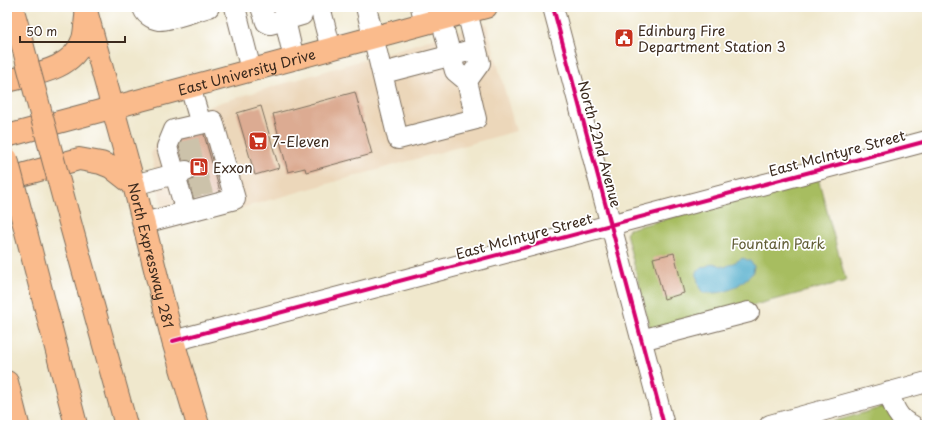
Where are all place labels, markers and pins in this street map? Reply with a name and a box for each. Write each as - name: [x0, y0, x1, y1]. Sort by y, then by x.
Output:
- place label: Edinburg Fire Department Station 3: [638, 20, 786, 57]
- public building icon: Edinburg Fire Department Station 3: [613, 27, 635, 49]
- supermarket icon: 7-Eleven: [247, 130, 269, 152]
- place label: 7-Eleven: [272, 131, 329, 152]
- fuel station icon: Exxon: [188, 156, 210, 178]
- place label: Exxon: [213, 157, 253, 178]

